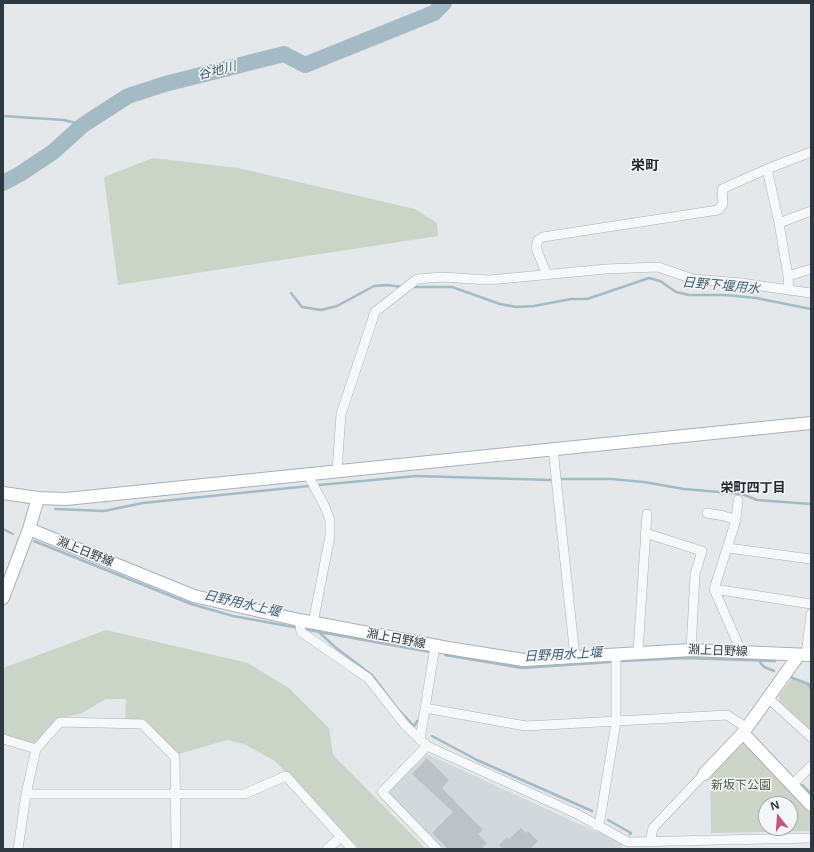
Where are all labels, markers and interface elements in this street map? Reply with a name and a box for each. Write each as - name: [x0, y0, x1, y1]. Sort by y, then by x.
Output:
- water label: 谷地川: [196, 59, 238, 83]
- district label: 栄町: [631, 158, 659, 174]
- water label: 日野下堰用水: [681, 275, 761, 297]
- district label: 栄町四丁目: [721, 480, 785, 496]
- street label: 淵上日野線: [54, 534, 116, 570]
- water label: 日野用水上堰: [202, 588, 282, 620]
- street label: 淵上日野線: [365, 626, 427, 652]
- street label: 淵上日野線: [688, 643, 748, 659]
- water label: 日野用水上堰: [524, 645, 602, 665]
- park label: 新坂下公園: [711, 779, 771, 793]
- north arrow: [758, 796, 798, 836]
- text: N: [768, 797, 781, 813]

